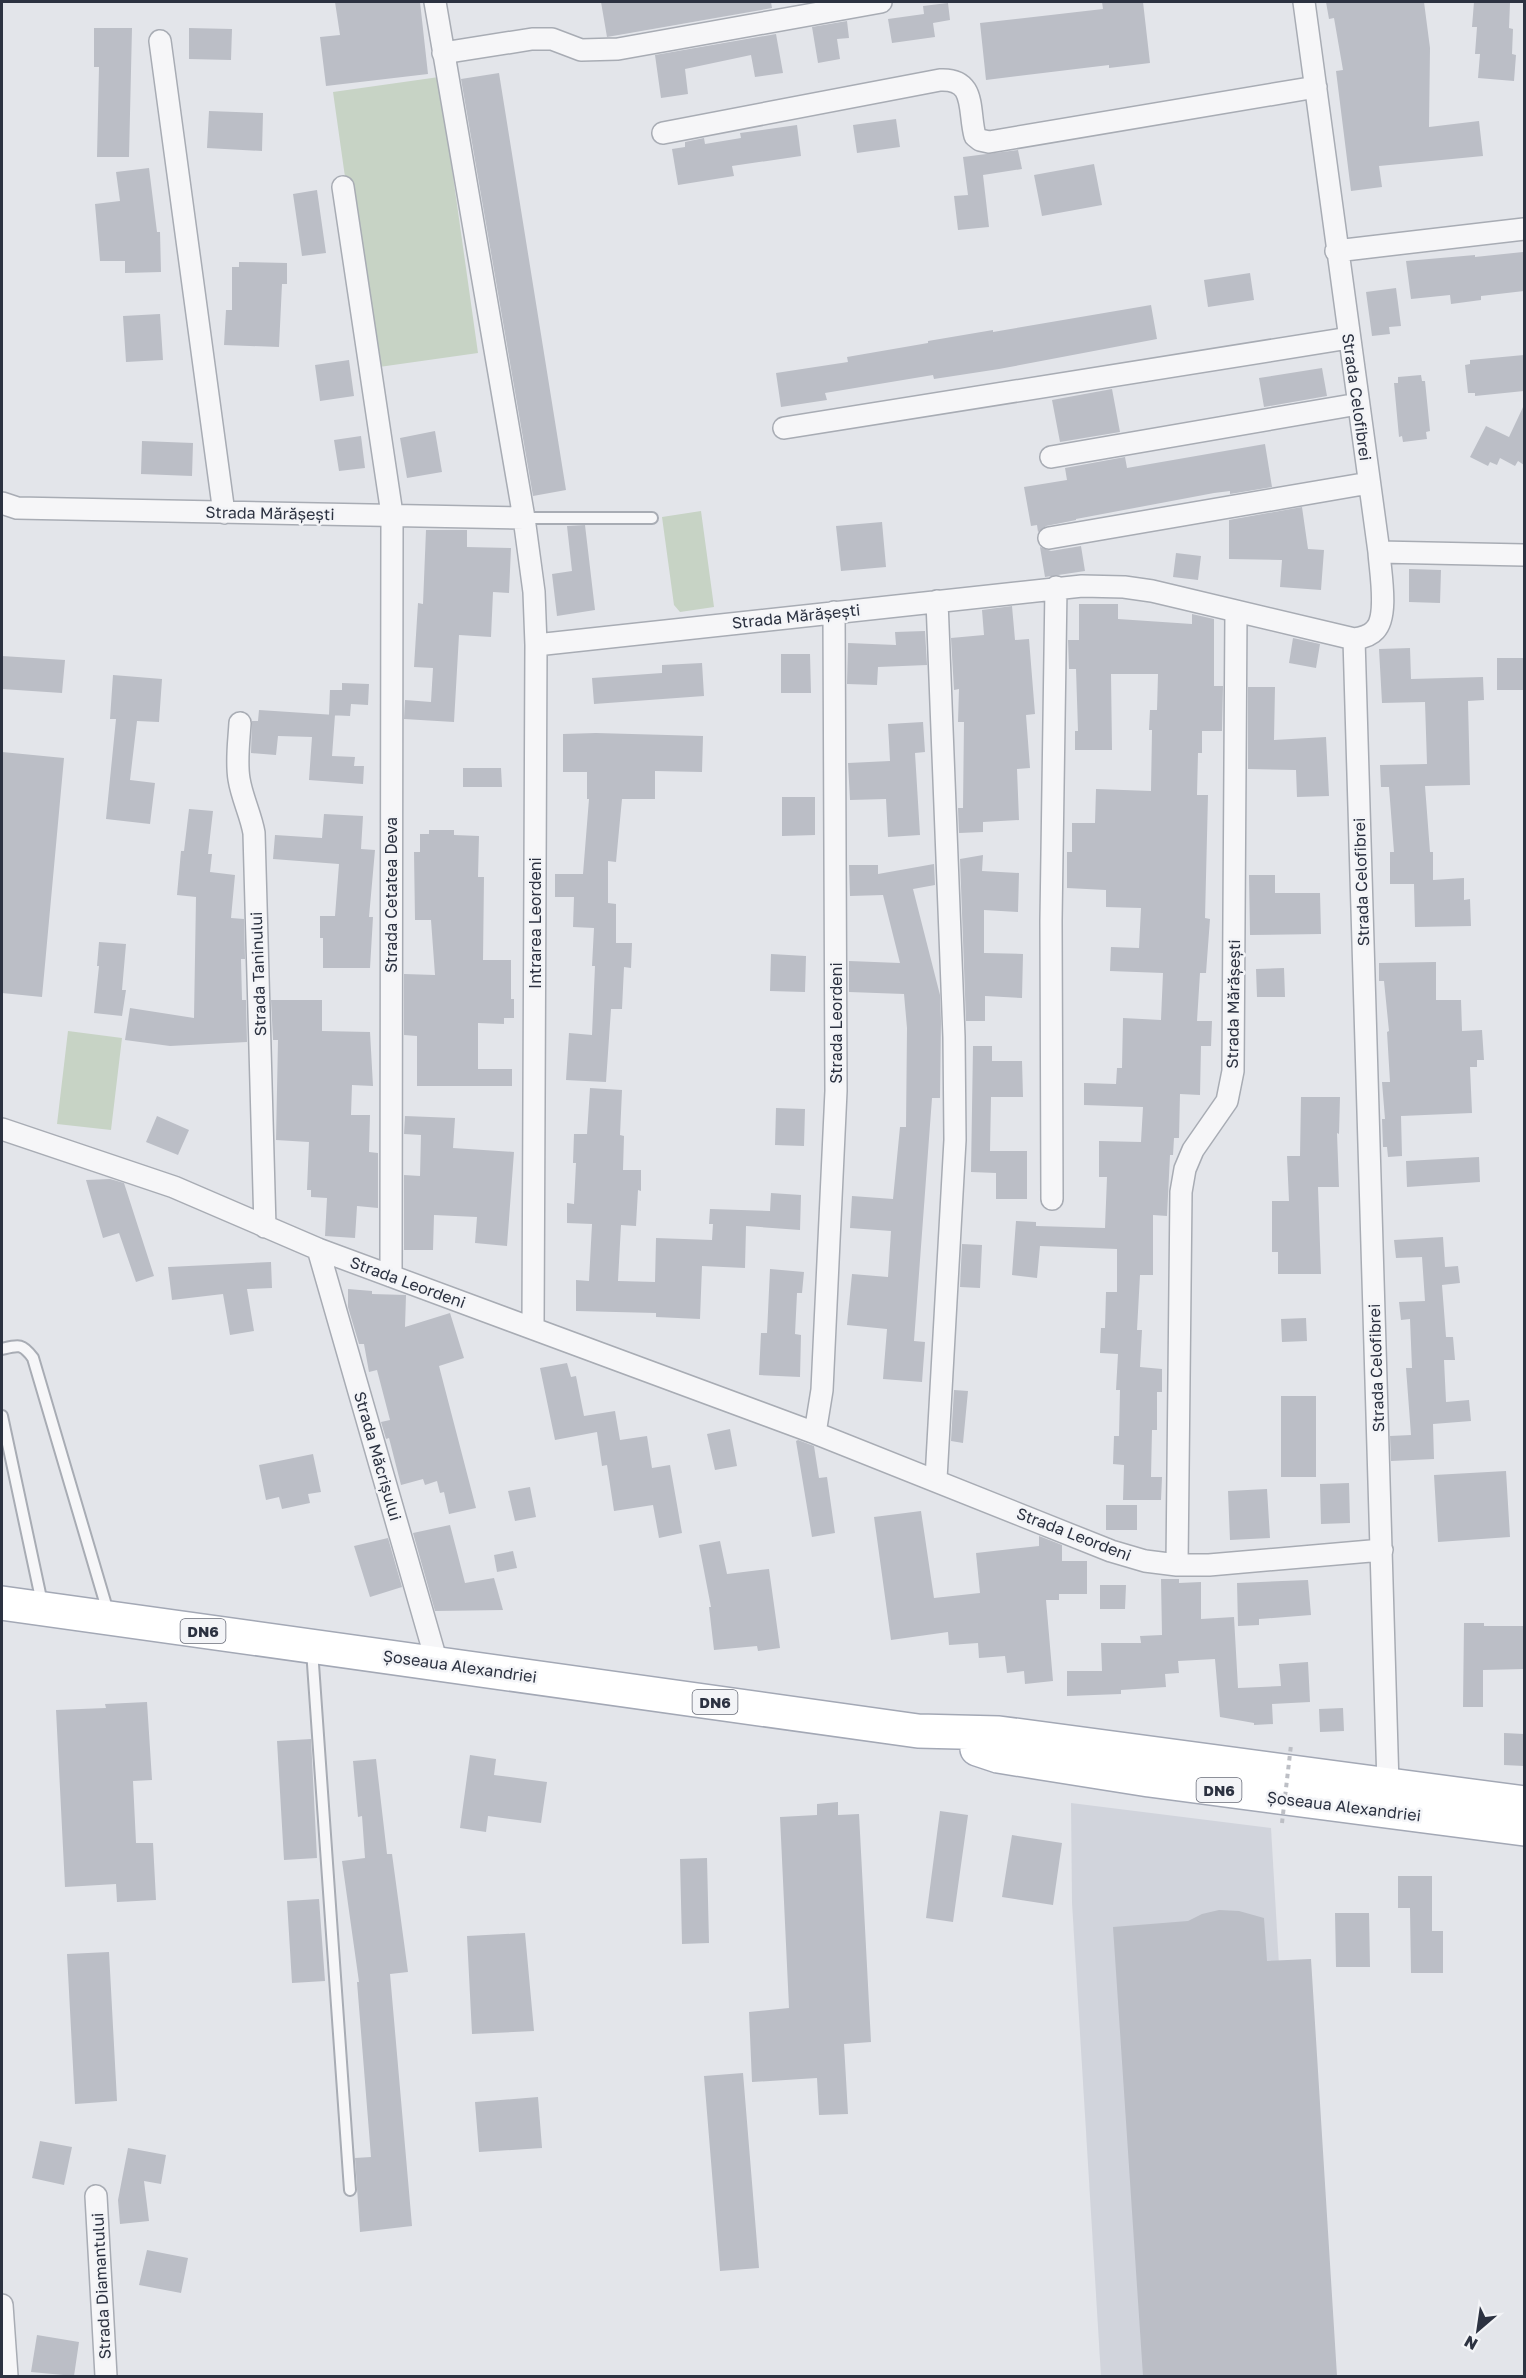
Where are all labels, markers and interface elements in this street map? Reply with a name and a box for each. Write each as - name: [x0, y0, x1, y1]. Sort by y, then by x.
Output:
- street label: Strada Celofibrei: [1338, 332, 1376, 462]
- street label: Strada Mărășești: [205, 502, 335, 524]
- street label: Strada Mărășești: [731, 599, 861, 633]
- street label: Strada Cetatea Deva: [381, 817, 401, 973]
- street label: Strada Celofibrei: [1349, 817, 1373, 947]
- street label: Intrarea Leordeni: [525, 857, 545, 989]
- street label: Strada Taninului: [246, 911, 270, 1037]
- street label: Strada Mărășești: [1222, 939, 1244, 1069]
- street label: Strada Leordeni: [826, 962, 846, 1084]
- street label: Strada Leordeni: [347, 1252, 469, 1312]
- street label: Strada Celofibrei: [1364, 1303, 1388, 1433]
- street label: Strada Măcrișului: [350, 1389, 406, 1523]
- street label: Strada Leordeni: [1014, 1503, 1134, 1565]
- road number: DN6: [180, 1619, 226, 1643]
- street label: Șoseaua Alexandriei: [382, 1645, 538, 1687]
- road number: DN6: [692, 1690, 738, 1714]
- road number: DN6: [1196, 1778, 1242, 1802]
- street label: Șoseaua Alexandriei: [1266, 1787, 1422, 1825]
- street label: Strada Diamantului: [87, 2212, 115, 2360]
- north arrow: [1448, 2300, 1508, 2360]
- text: N: [1461, 2331, 1481, 2355]

